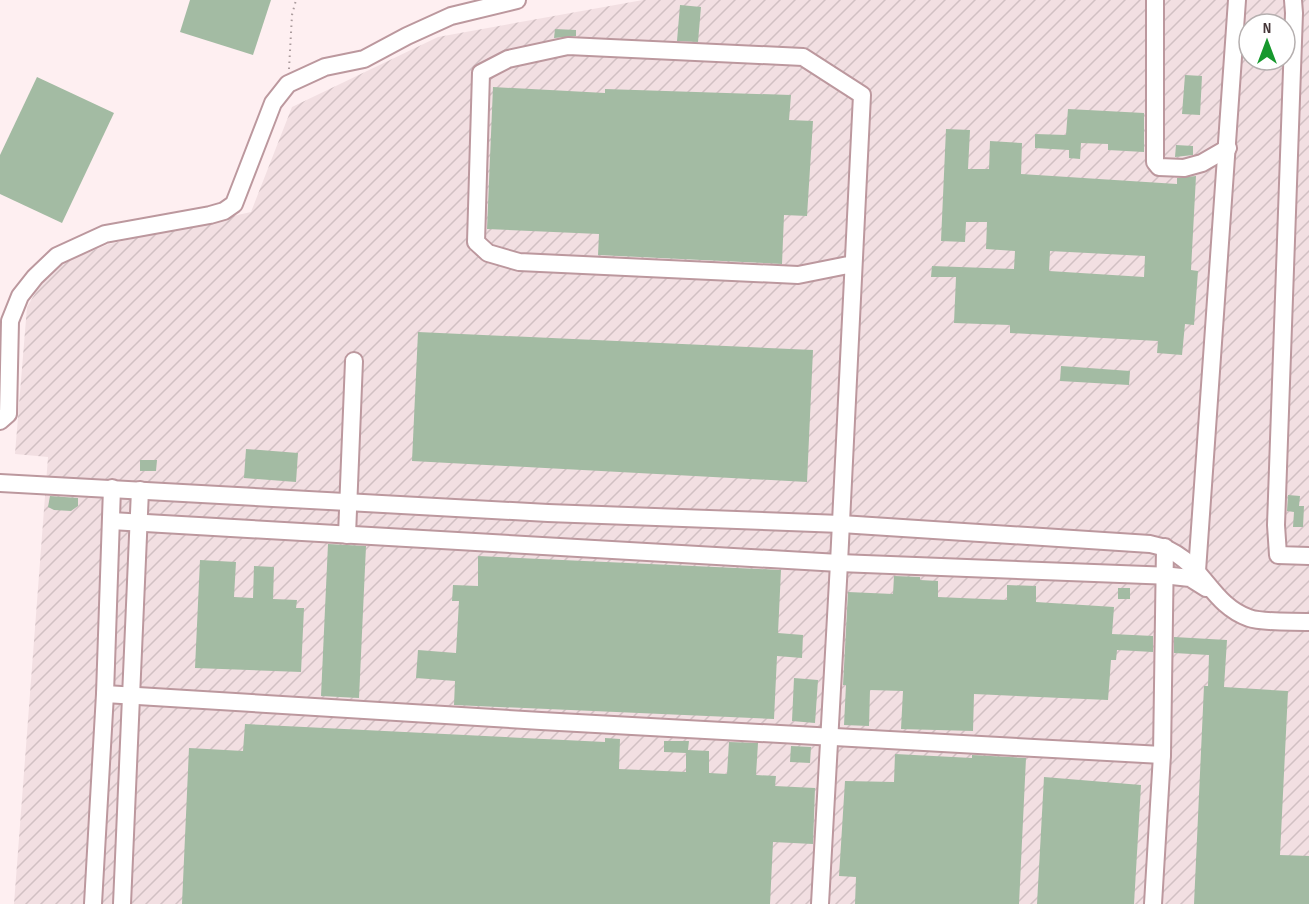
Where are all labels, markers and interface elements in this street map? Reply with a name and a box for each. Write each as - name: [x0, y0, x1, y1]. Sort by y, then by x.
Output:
- north arrow: [1237, 12, 1297, 72]
- text: N: [1263, 19, 1271, 38]

